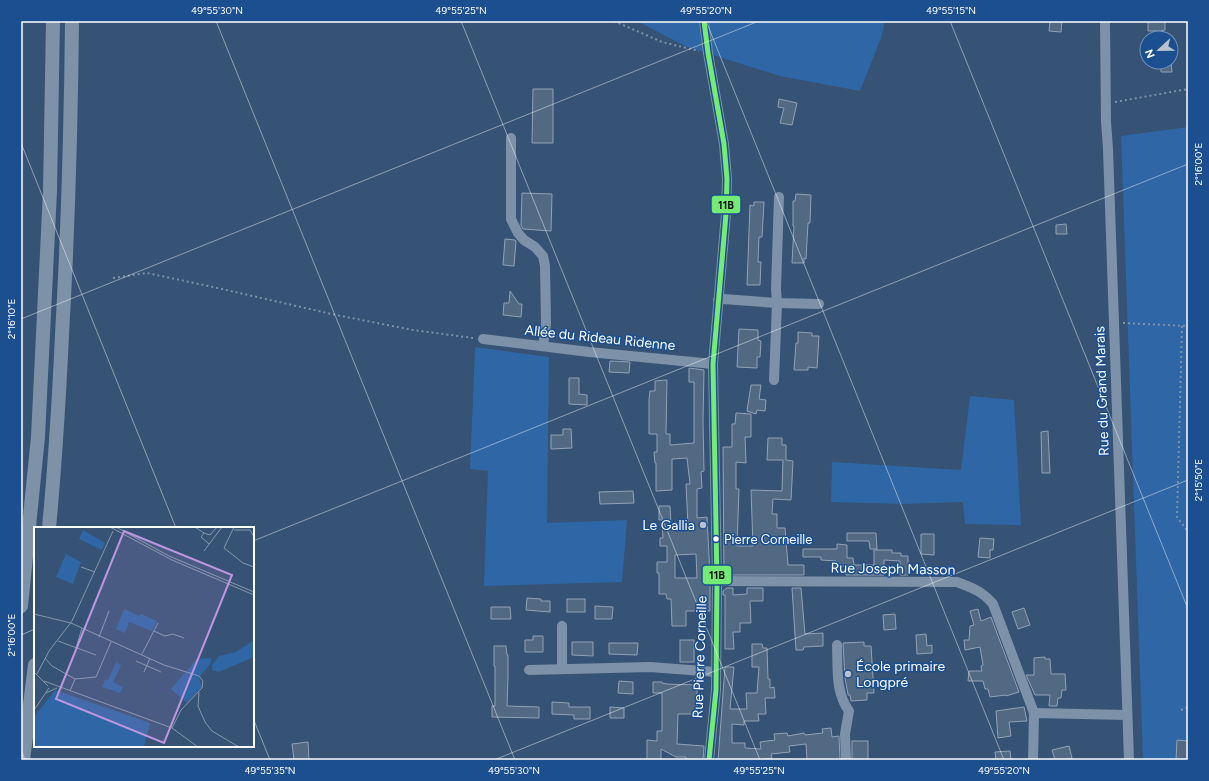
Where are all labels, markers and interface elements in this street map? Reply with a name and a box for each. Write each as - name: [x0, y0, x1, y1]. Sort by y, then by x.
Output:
- text: 49°55'30"N: [191, 4, 243, 17]
- text: 49°55'25"N: [435, 4, 487, 17]
- text: 49°55'20"N: [680, 4, 732, 17]
- text: 49°55'15"N: [926, 4, 976, 17]
- north arrow: [1139, 30, 1179, 70]
- text: N: [1143, 47, 1158, 60]
- text: 2°16'00"E: [1192, 142, 1205, 186]
- line badge: 11B: [711, 195, 741, 214]
- text: 11B: [718, 199, 734, 212]
- text: 2°16'10"E: [5, 299, 18, 339]
- street label: Allée du Rideau Ridenne: [524, 322, 676, 354]
- street label: Rue du Grand Marais: [1091, 326, 1113, 456]
- text: 2°15'50"E: [1192, 459, 1205, 501]
- place label: Le Gallia: [642, 517, 695, 534]
- marker: Le Gallia: [698, 520, 708, 530]
- inset map: [34, 527, 254, 747]
- place label: Pierre Corneille: [724, 532, 812, 547]
- marker: Pierre Corneille: [711, 534, 721, 544]
- street label: Rue Joseph Masson: [831, 559, 956, 579]
- line badge: 11B: [702, 565, 732, 585]
- text: 11B: [709, 569, 725, 582]
- street label: Rue Pierre Corneille: [689, 595, 711, 719]
- text: 2°16'00"E: [5, 613, 18, 657]
- place label: École primaire Longpré: [856, 658, 945, 691]
- marker: École primaire Longpré: [843, 669, 853, 679]
- text: 49°55'35"N: [244, 764, 296, 777]
- text: 49°55'30"N: [488, 764, 540, 777]
- text: 49°55'25"N: [733, 764, 785, 777]
- text: 49°55'20"N: [978, 764, 1030, 777]

